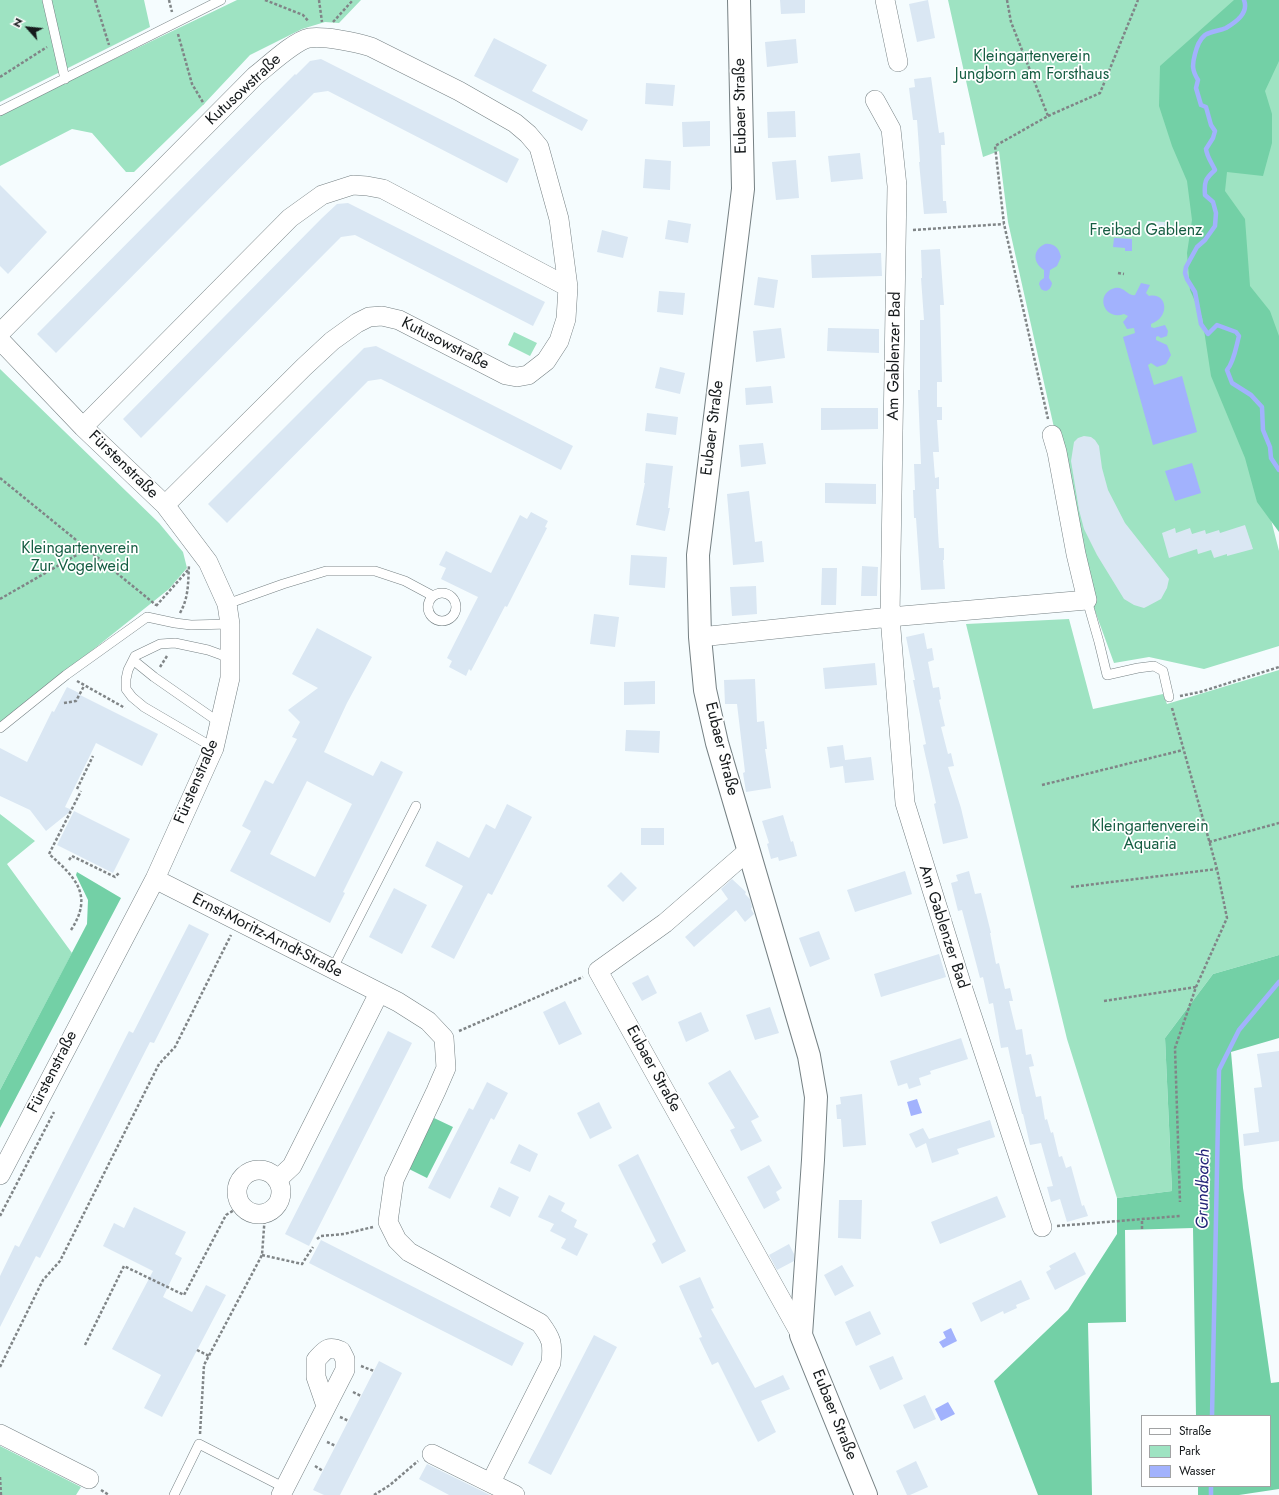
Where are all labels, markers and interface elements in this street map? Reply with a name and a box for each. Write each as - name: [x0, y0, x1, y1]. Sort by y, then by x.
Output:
- north arrow: [8, 8, 48, 48]
- text: N: [8, 15, 26, 30]
- park label: Kleingartenverein Jungborn am Forsthaus: [955, 47, 1109, 85]
- street label: Kutusowstraße: [202, 50, 286, 130]
- street label: Eubaer Straße: [731, 58, 751, 154]
- park label: Freibad Gablenz: [1090, 221, 1202, 241]
- street label: Am Gablenzer Bad: [884, 291, 906, 421]
- street label: Kutusowstraße: [398, 314, 492, 374]
- street label: Eubaer Straße: [698, 379, 728, 477]
- street label: Fürstenstraße: [84, 427, 162, 503]
- park label: Kleingartenverein Zur Vogelweid: [21, 539, 139, 577]
- street label: Eubaer Straße: [700, 700, 742, 798]
- street label: Fürstenstraße: [171, 737, 223, 827]
- park label: Kleingartenverein Aquaria: [1091, 817, 1209, 855]
- street label: Am Gablenzer Bad: [914, 863, 972, 991]
- street label: Ernst-Moritz-Arndt-Straße: [189, 890, 345, 982]
- street label: Eubaer Straße: [621, 1023, 685, 1115]
- street label: Fürstenstraße: [24, 1028, 82, 1116]
- water label: Grundbach: [1193, 1149, 1215, 1229]
- street label: Eubaer Straße: [807, 1367, 861, 1463]
- legend: [1141, 1415, 1271, 1487]
- text: Straße: [1179, 1422, 1211, 1440]
- text: Park: [1179, 1442, 1200, 1460]
- text: Wasser: [1179, 1462, 1215, 1480]

